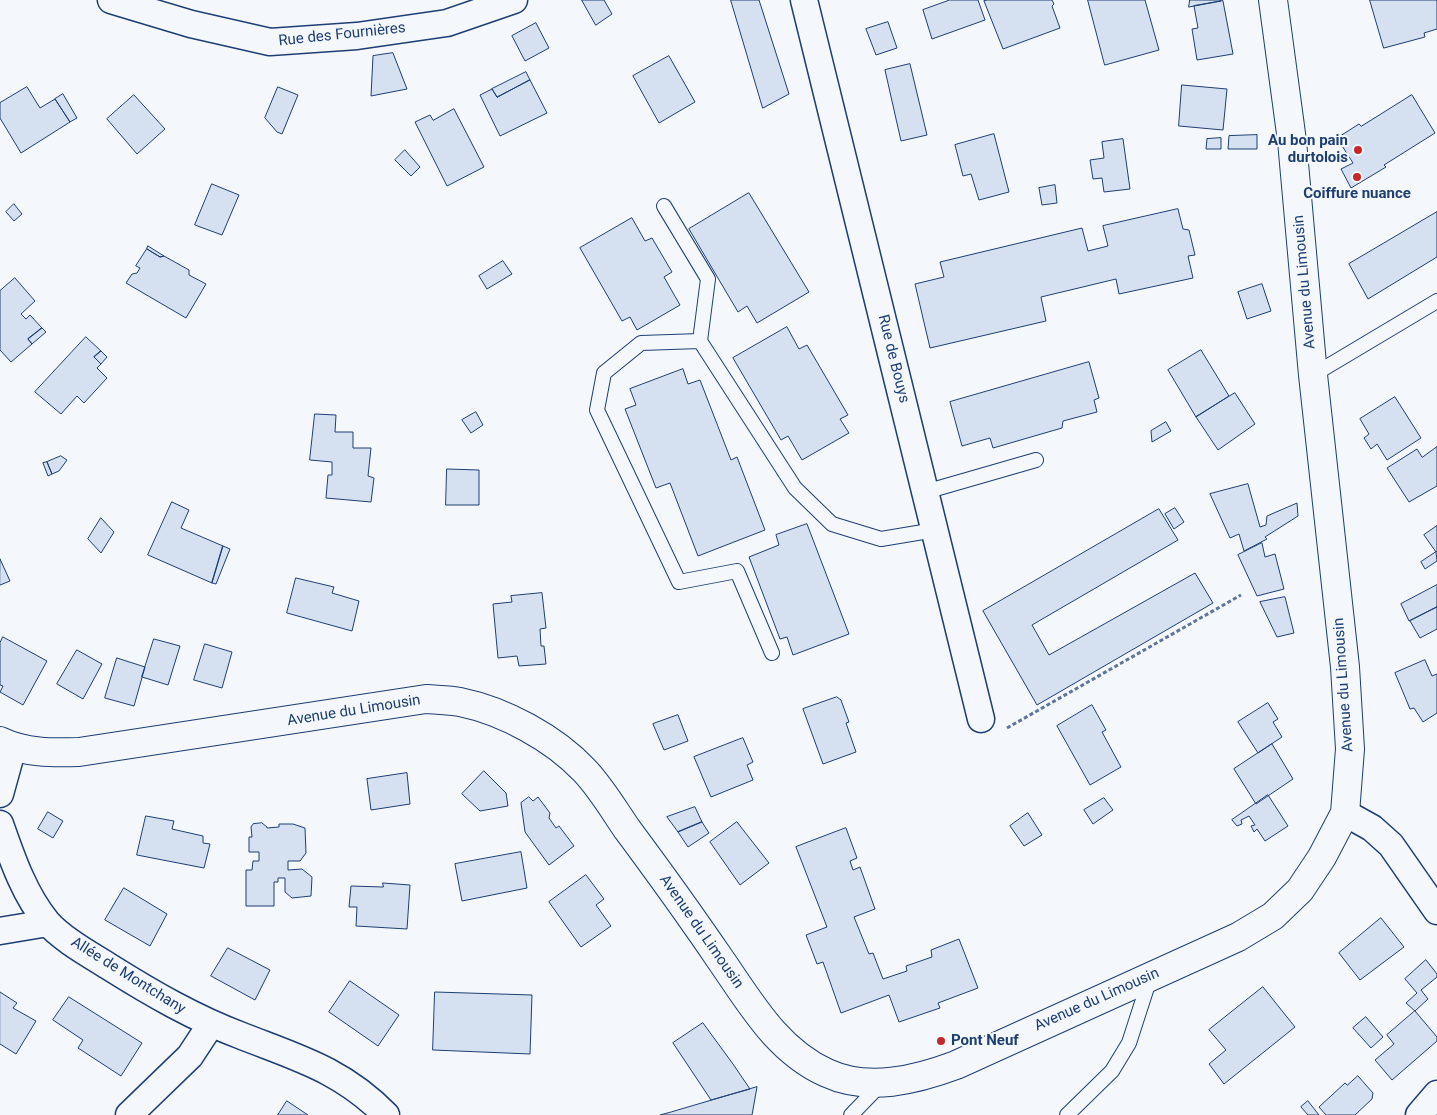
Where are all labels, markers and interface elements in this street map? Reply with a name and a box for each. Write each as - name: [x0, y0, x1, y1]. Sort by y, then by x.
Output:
- street label: Rue des Fournières: [278, 19, 406, 51]
- place label: Au bon pain durtolois: [1268, 132, 1348, 167]
- marker: Au bon pain durtolois: [1352, 144, 1364, 156]
- marker: Coiffure nuance: [1351, 171, 1363, 183]
- place label: Coiffure nuance: [1303, 185, 1411, 203]
- street label: Avenue du Limousin: [1290, 214, 1320, 350]
- street label: Rue de Bouys: [873, 313, 913, 405]
- street label: Avenue du Limousin: [1330, 617, 1358, 753]
- street label: Avenue du Limousin: [286, 692, 422, 730]
- street label: Avenue du Limousin: [655, 872, 747, 992]
- street label: Allée de Montchany: [68, 934, 188, 1018]
- street label: Avenue du Limousin: [1032, 964, 1162, 1036]
- place label: Pont Neuf: [951, 1032, 1019, 1050]
- marker: Pont Neuf: [935, 1035, 947, 1047]

